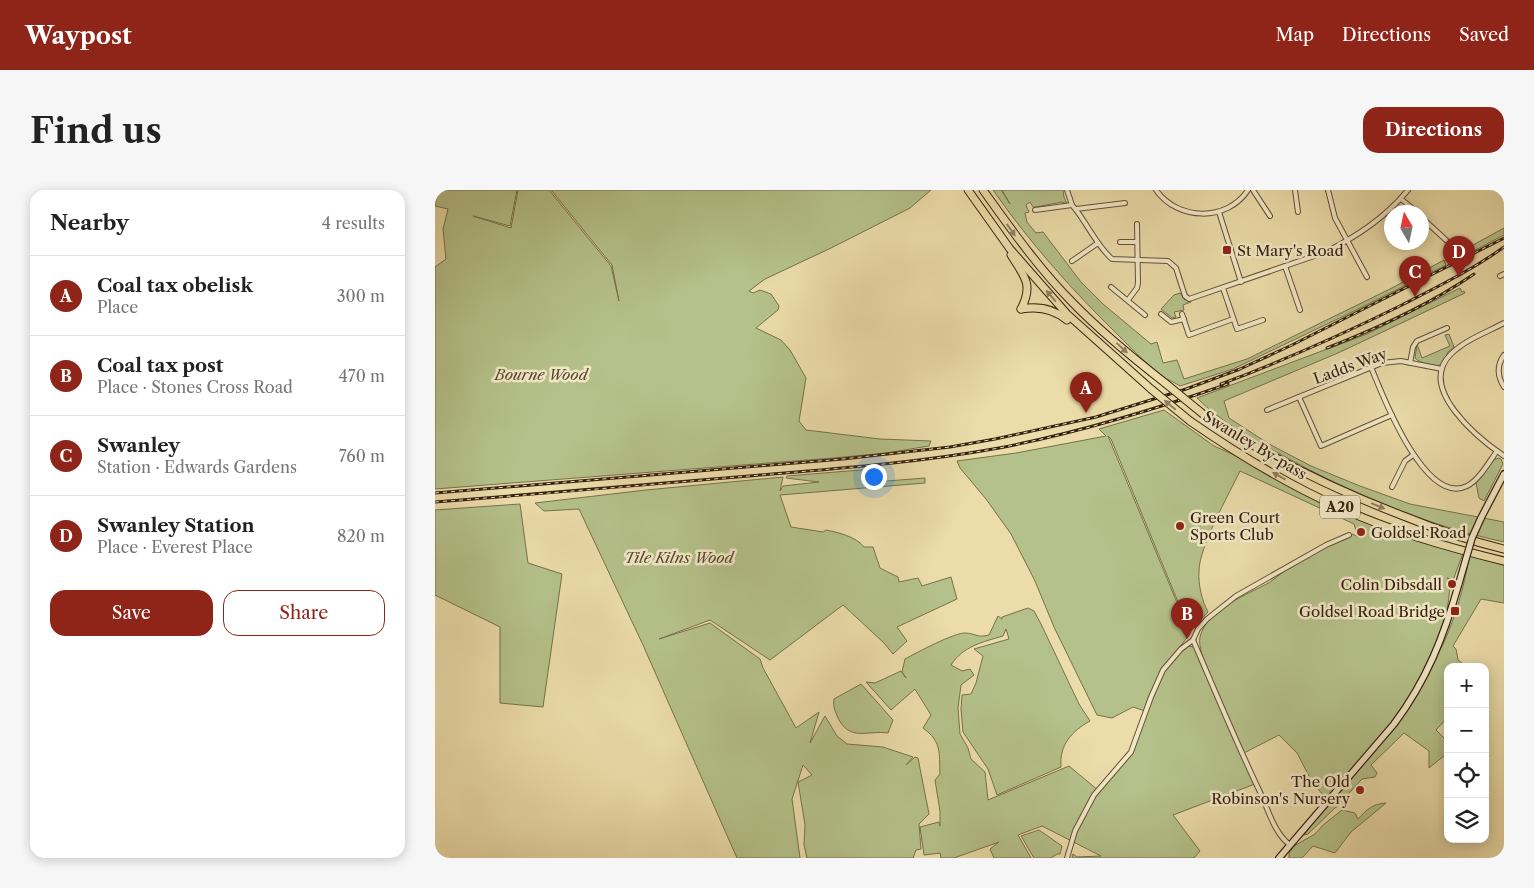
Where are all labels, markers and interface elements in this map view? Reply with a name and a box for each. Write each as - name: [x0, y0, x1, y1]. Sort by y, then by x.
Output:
- text: Waypost: [25, 21, 132, 50]
- text: Map: [1275, 24, 1314, 46]
- text: Directions: [1342, 24, 1431, 46]
- text: Saved: [1459, 24, 1509, 46]
- button: Directions: [1363, 107, 1504, 153]
- text: Find us: [30, 109, 162, 152]
- north arrow: [1384, 205, 1429, 250]
- text: Nearby: [50, 210, 129, 235]
- text: 4 results: [322, 213, 385, 233]
- one-way arrow: [1006, 223, 1016, 237]
- pin: D: [1443, 236, 1475, 277]
- place label: St Mary's Road: [1237, 241, 1344, 260]
- marker: St Mary's Road: [1221, 244, 1233, 256]
- pin: C: [1399, 256, 1431, 297]
- text: Coal tax obelisk: [97, 274, 253, 297]
- text: A: [60, 286, 72, 306]
- text: 300 m: [337, 286, 385, 306]
- one-way arrow: [1046, 290, 1057, 303]
- text: Place: [97, 297, 138, 317]
- one-way arrow: [1115, 342, 1127, 354]
- street label: Ladds Way: [1311, 344, 1390, 388]
- text: Coal tax post: [97, 354, 223, 377]
- park label: Bourne Wood: [493, 365, 590, 384]
- text: B: [60, 366, 72, 386]
- text: 470 m: [339, 366, 385, 386]
- pin: A: [1070, 372, 1102, 413]
- text: Place · Stones Cross Road: [97, 377, 293, 397]
- one-way arrow: [1164, 399, 1177, 410]
- street label: Swanley By-pass: [1200, 407, 1310, 483]
- text: Swanley: [97, 434, 180, 457]
- text: C: [60, 446, 72, 466]
- text: 760 m: [339, 446, 385, 466]
- text: Station · Edwards Gardens: [97, 457, 297, 477]
- your location: [861, 464, 887, 490]
- one-way arrow: [1273, 472, 1286, 481]
- road number: A20: [1320, 496, 1360, 518]
- one-way arrow: [1370, 503, 1385, 510]
- place label: Green Court Sports Club: [1190, 508, 1281, 544]
- text: Swanley Station: [97, 514, 255, 537]
- marker: Green Court Sports Club: [1174, 520, 1186, 532]
- place label: Goldsel Road: [1371, 523, 1466, 542]
- text: D: [59, 526, 73, 546]
- text: 820 m: [337, 526, 385, 546]
- marker: Goldsel Road: [1355, 526, 1367, 538]
- text: Place · Everest Place: [97, 537, 253, 557]
- park label: Tile Kilns Wood: [624, 548, 736, 567]
- place label: Colin Dibsdall: [1341, 575, 1443, 594]
- marker: Colin Dibsdall: [1446, 578, 1458, 590]
- button: Save: [50, 590, 213, 636]
- button: Share: [223, 590, 385, 636]
- pin: B: [1171, 598, 1203, 639]
- place label: Goldsel Road Bridge: [1299, 602, 1445, 621]
- marker: Goldsel Road Bridge: [1449, 605, 1461, 617]
- map controls: [1444, 663, 1489, 843]
- button: +: [1444, 663, 1489, 708]
- button: −: [1444, 708, 1489, 753]
- button: locate: [1444, 753, 1489, 798]
- place label: The Old Robinson's Nursery: [1211, 772, 1351, 808]
- marker: The Old Robinson's Nursery: [1354, 784, 1366, 796]
- button: layers: [1444, 798, 1489, 843]

